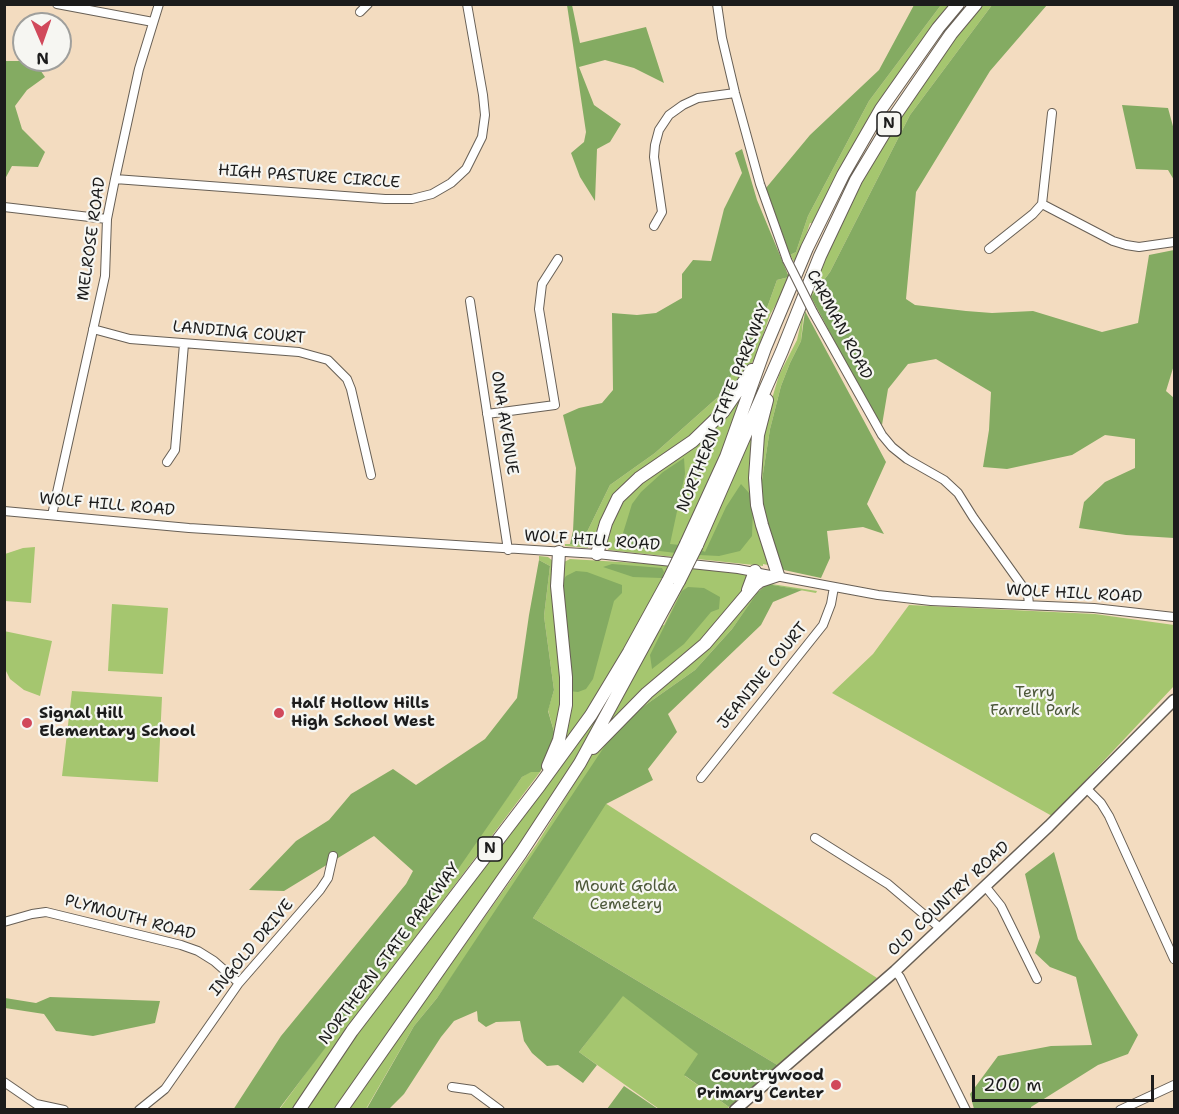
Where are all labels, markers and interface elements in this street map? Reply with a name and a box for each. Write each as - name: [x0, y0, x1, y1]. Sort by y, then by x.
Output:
- north arrow: [12, 12, 72, 72]
- text: N: [36, 48, 49, 69]
- road number: N: [877, 112, 901, 136]
- street label: HIGH PASTURE CIRCLE: [217, 161, 401, 193]
- street label: MELROSE ROAD: [74, 176, 110, 302]
- street label: CARMAN ROAD: [802, 267, 876, 383]
- street label: NORTHERN STATE PARKWAY: [673, 301, 775, 515]
- street label: LANDING COURT: [172, 318, 306, 348]
- street label: ONA AVENUE: [486, 370, 522, 476]
- street label: WOLF HILL ROAD: [38, 489, 176, 521]
- street label: WOLF HILL ROAD: [523, 527, 661, 555]
- street label: WOLF HILL ROAD: [1005, 581, 1143, 607]
- street label: JEANINE COURT: [714, 619, 812, 733]
- park label: Terry Farrell Park: [990, 683, 1080, 721]
- place label: Half Hollow Hills High School West: [291, 694, 435, 732]
- place label: Signal Hill Elementary School: [39, 704, 195, 742]
- marker: Half Hollow Hills High School West: [272, 706, 286, 720]
- marker: Signal Hill Elementary School: [20, 716, 34, 730]
- road number: N: [478, 837, 502, 861]
- street label: OLD COUNTRY ROAD: [884, 838, 1014, 960]
- street label: NORTHERN STATE PARKWAY: [315, 859, 465, 1049]
- park label: Mount Golda Cemetery: [575, 877, 677, 915]
- street label: PLYMOUTH ROAD: [62, 891, 198, 945]
- street label: INGOLD DRIVE: [206, 896, 298, 1000]
- scale bar: [975, 1063, 1156, 1101]
- place label: Countrywood Primary Center: [697, 1066, 824, 1104]
- text: 200 m: [983, 1073, 1042, 1097]
- marker: Countrywood Primary Center: [829, 1078, 843, 1092]

